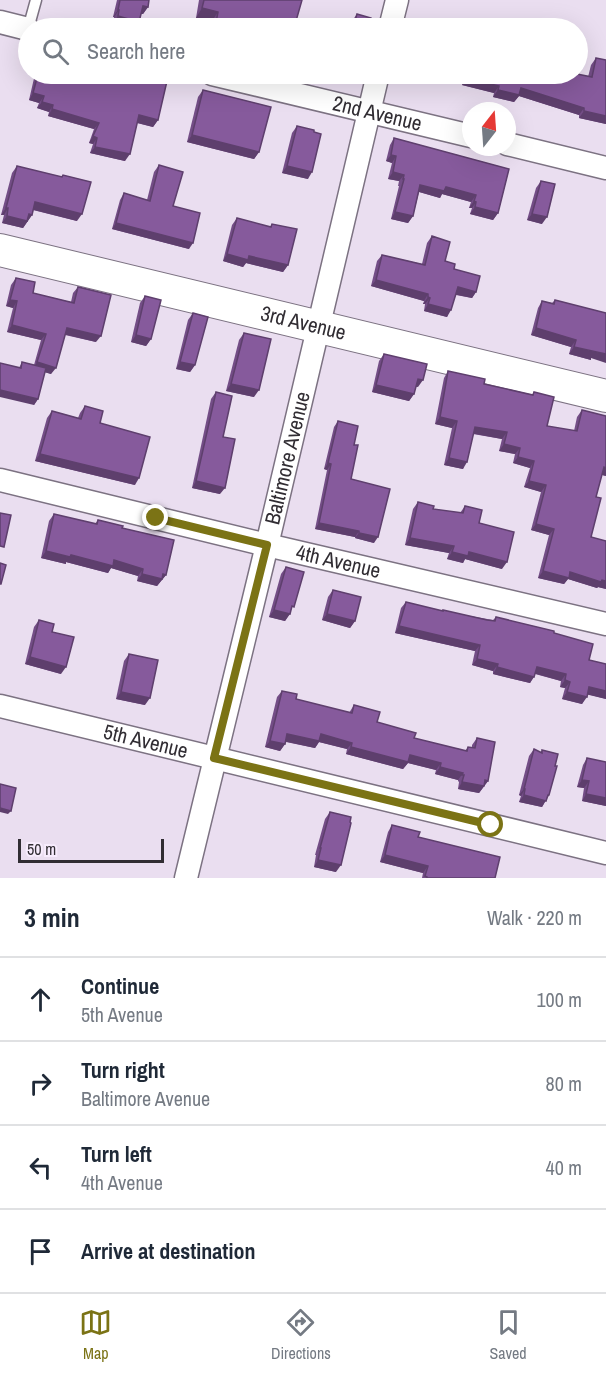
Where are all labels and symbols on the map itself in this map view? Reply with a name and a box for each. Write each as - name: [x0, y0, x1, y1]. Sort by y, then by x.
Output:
- street label: 2nd Avenue: [330, 88, 425, 138]
- north arrow: [462, 102, 516, 156]
- street label: 3rd Avenue: [258, 298, 349, 347]
- street label: Baltimore Avenue: [257, 389, 317, 527]
- route end: [142, 504, 168, 530]
- street label: 4th Avenue: [293, 537, 384, 585]
- street label: 5th Avenue: [101, 717, 191, 765]
- route start: [477, 811, 503, 837]
- scale bar: [18, 836, 164, 864]

